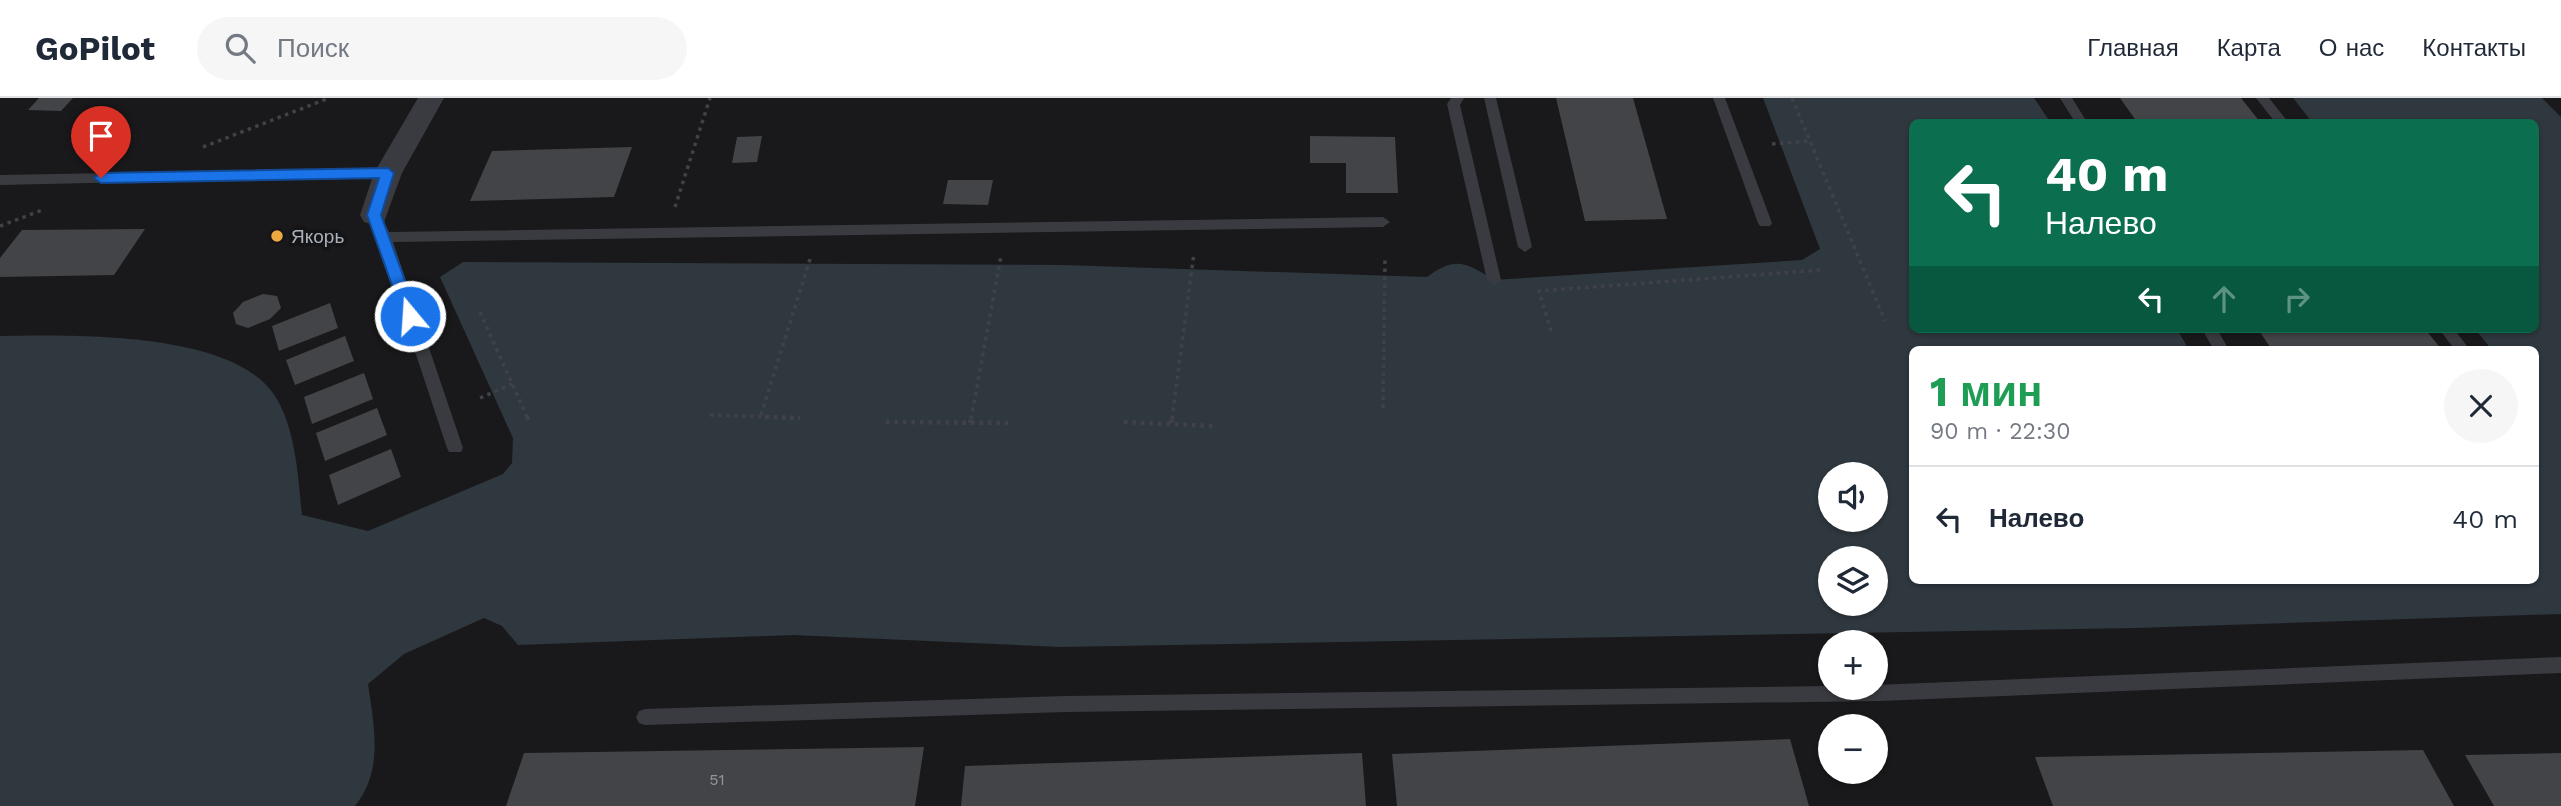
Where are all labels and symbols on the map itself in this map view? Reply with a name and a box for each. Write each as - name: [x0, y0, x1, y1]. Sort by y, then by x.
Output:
- pin: [71, 106, 131, 178]
- place label: Якорь: [291, 225, 344, 248]
- marker: Якорь: [269, 228, 285, 244]
- position arrow: [373, 279, 447, 353]
- house number: 51: [709, 770, 725, 789]

